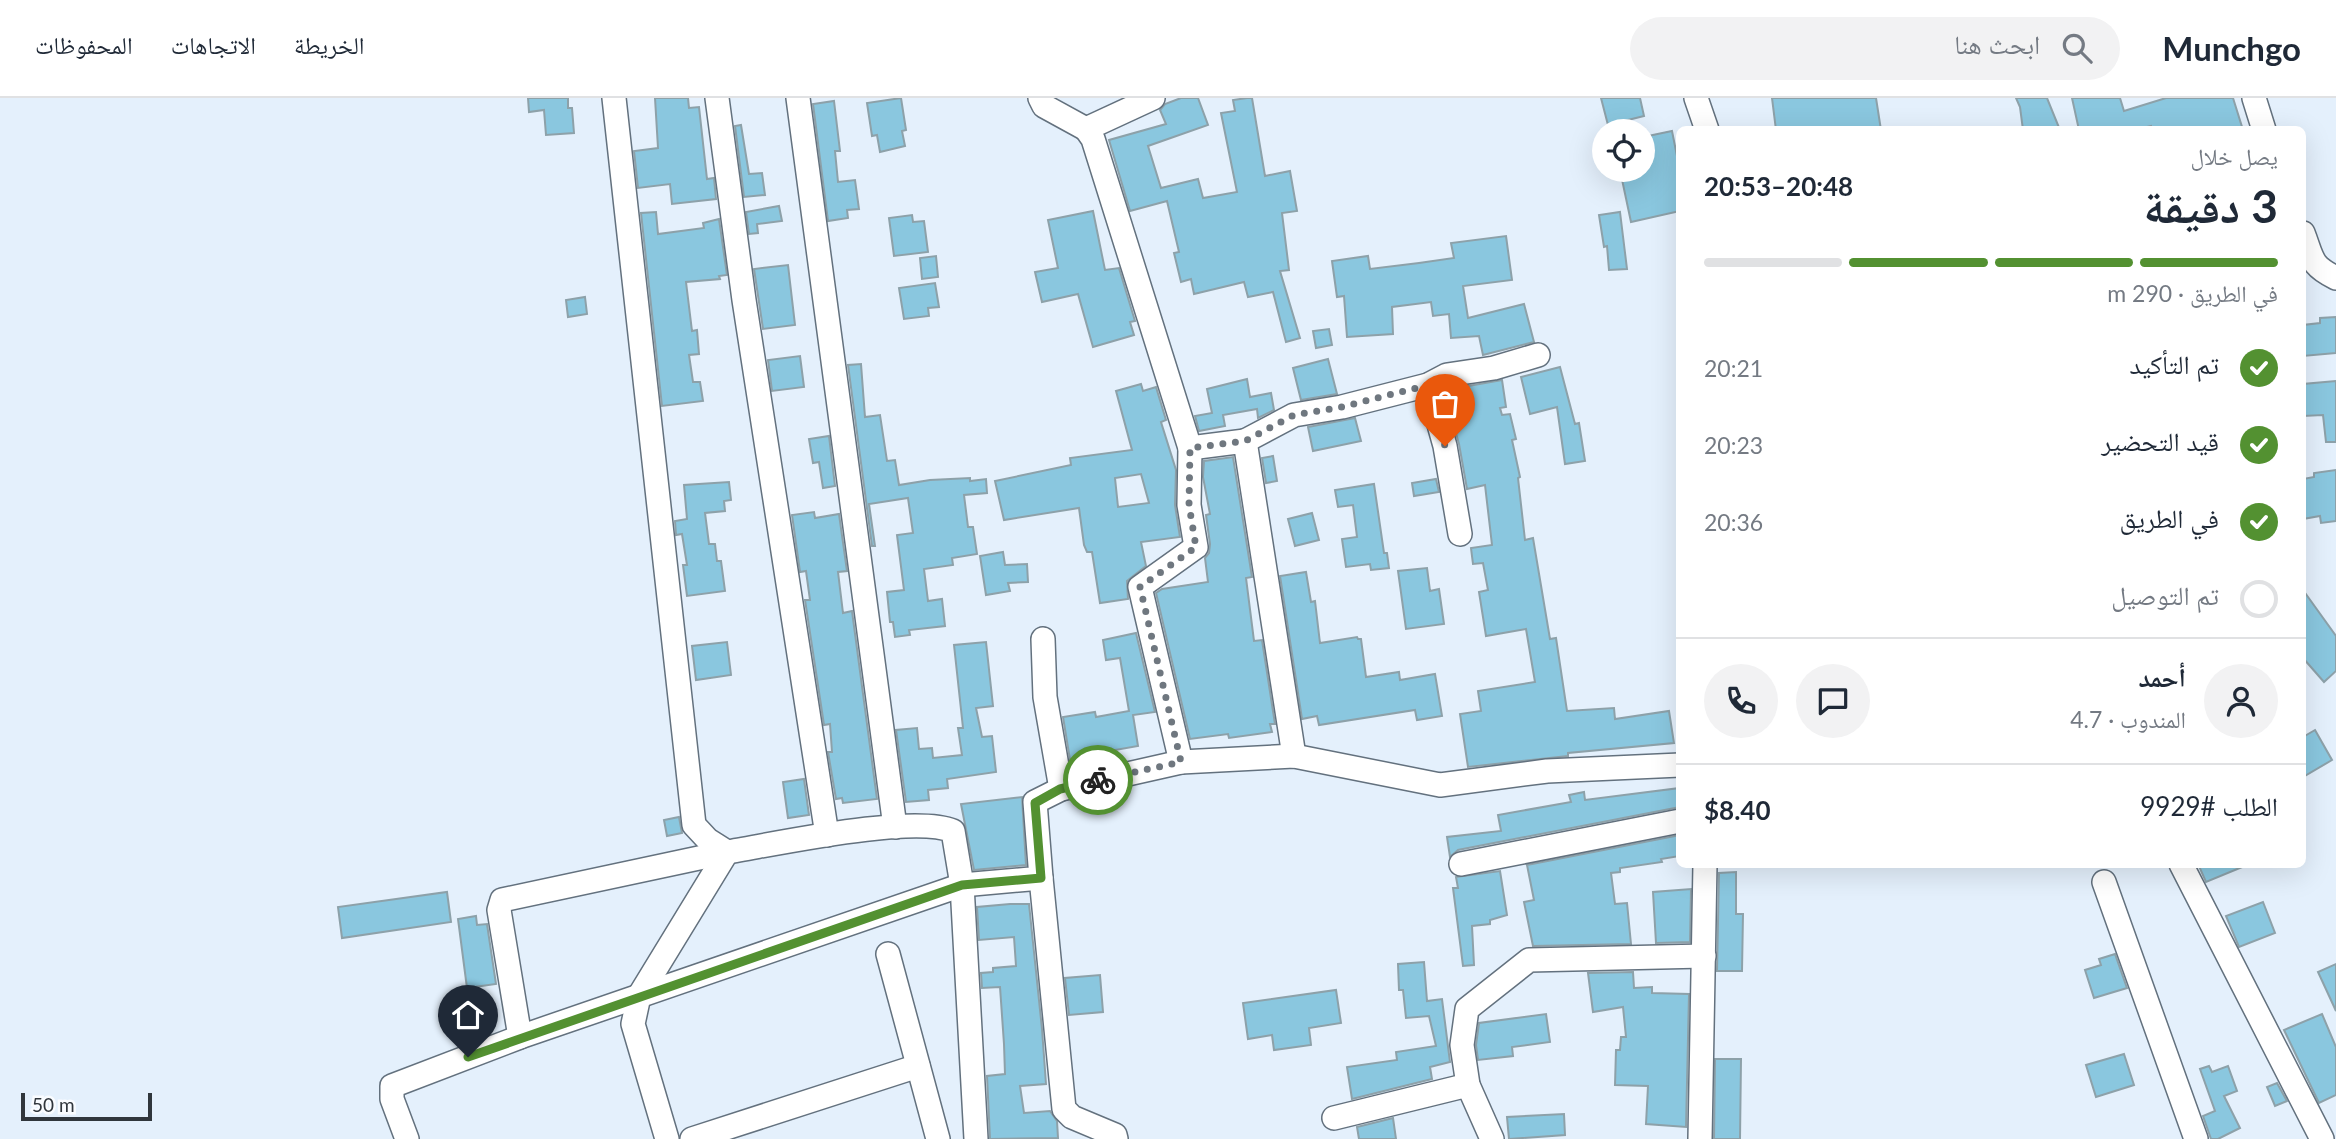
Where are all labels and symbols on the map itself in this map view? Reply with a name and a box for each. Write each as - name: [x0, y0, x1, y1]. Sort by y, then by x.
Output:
- pin: [1415, 374, 1475, 446]
- courier: [1063, 745, 1133, 815]
- pin: [438, 985, 498, 1057]
- scale bar: [21, 1090, 152, 1122]

